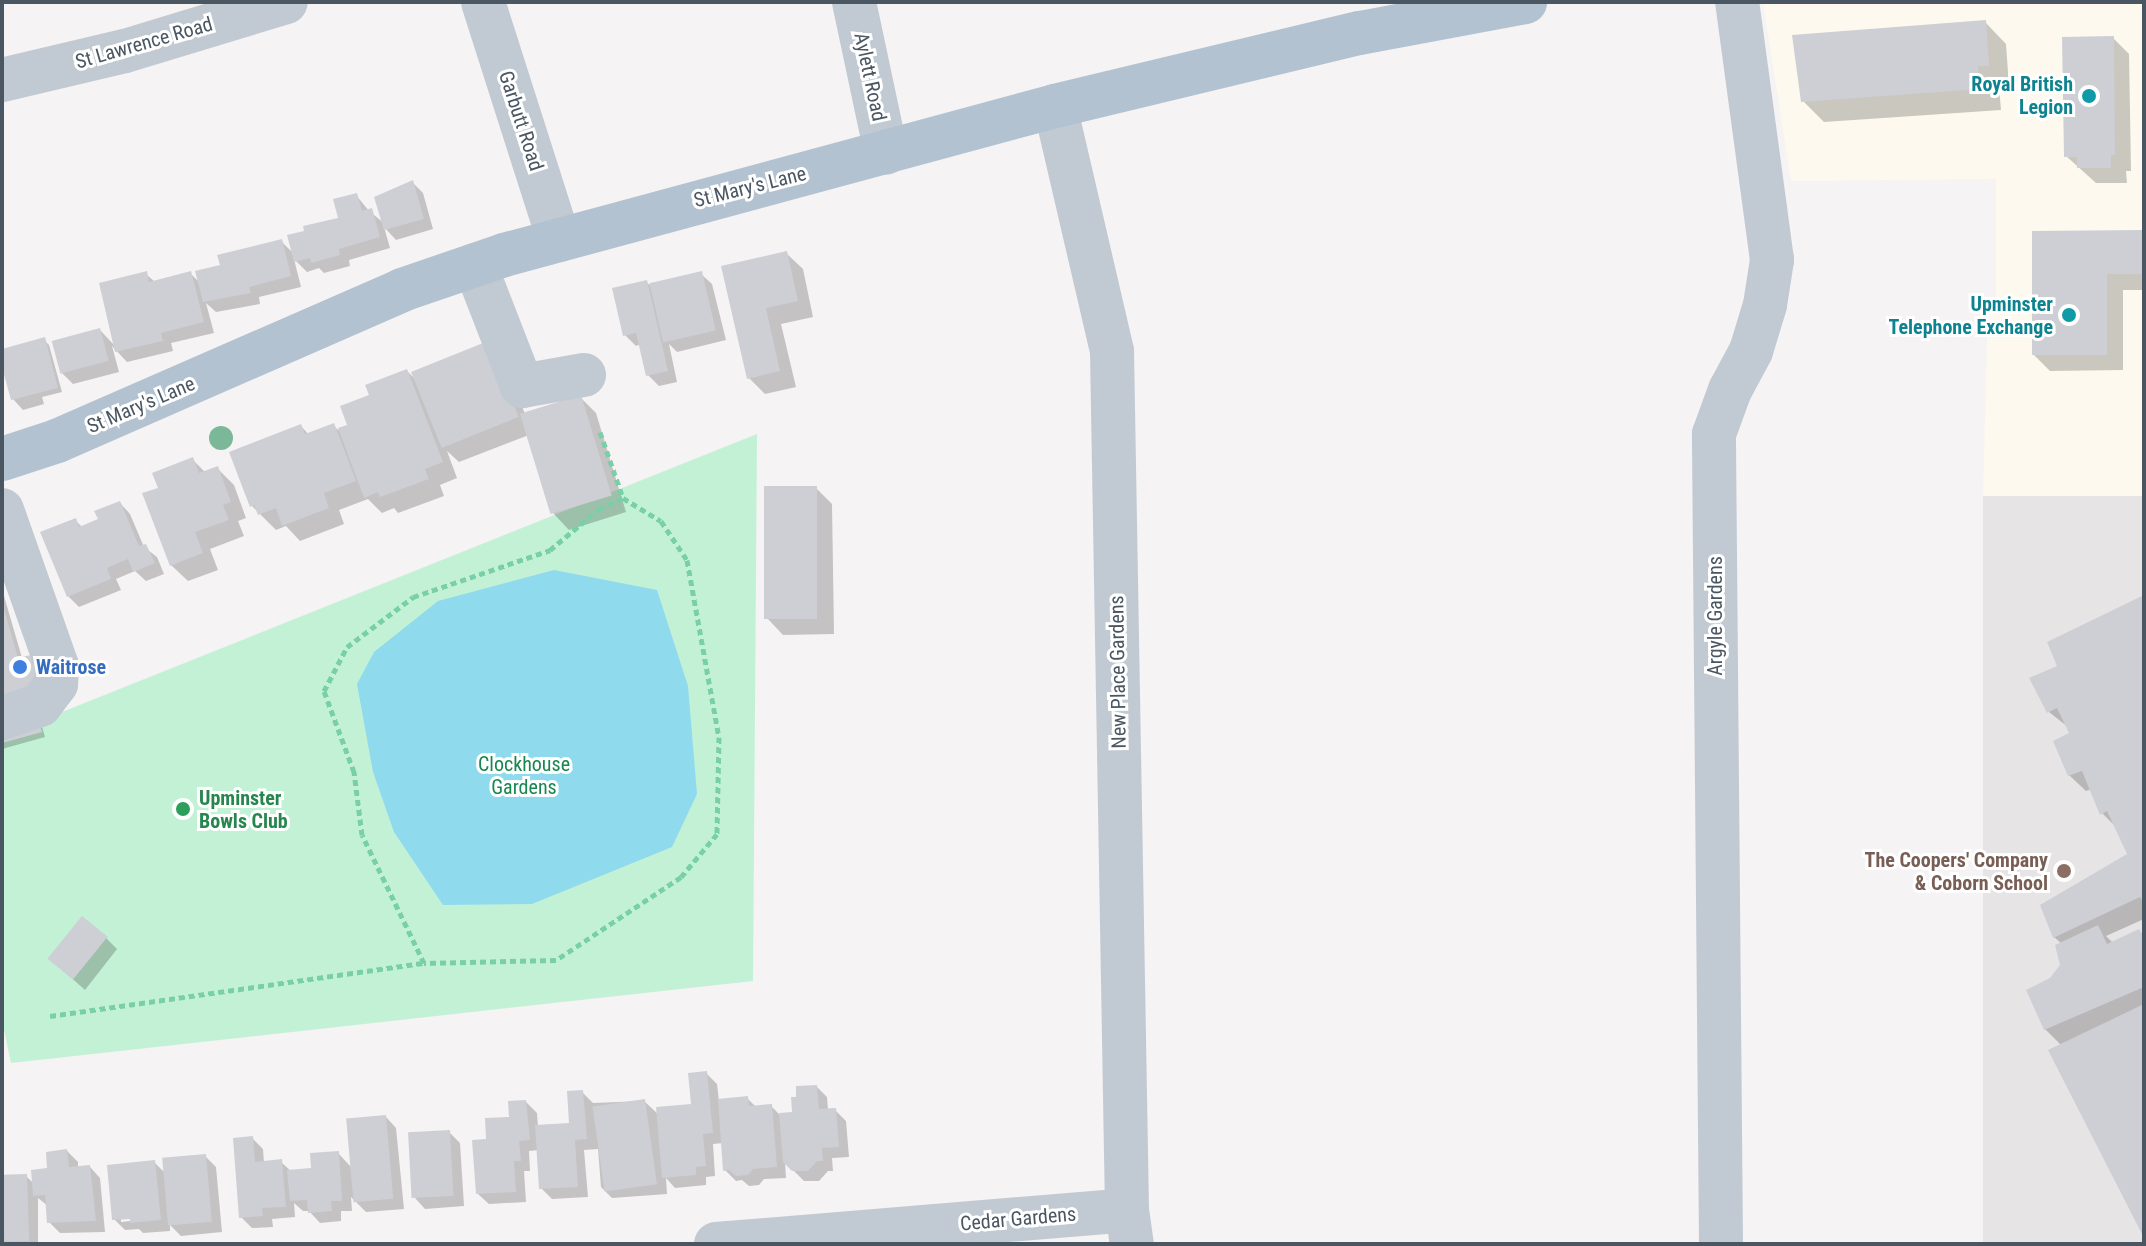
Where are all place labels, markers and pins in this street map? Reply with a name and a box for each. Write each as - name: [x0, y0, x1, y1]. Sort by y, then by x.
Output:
- place label: Royal British Legion: [1971, 72, 2073, 119]
- marker: Royal British Legion: [2080, 87, 2098, 105]
- place label: Upminster Telephone Exchange: [1889, 292, 2053, 339]
- marker: Upminster Telephone Exchange: [2060, 306, 2078, 324]
- place label: Waitrose: [36, 655, 106, 679]
- marker: Waitrose: [11, 658, 29, 676]
- place label: Upminster Bowls Club: [199, 786, 288, 833]
- marker: Upminster Bowls Club: [174, 800, 192, 818]
- place label: The Coopers' Company & Coborn School: [1865, 848, 2048, 895]
- marker: The Coopers' Company & Coborn School: [2055, 862, 2073, 880]

